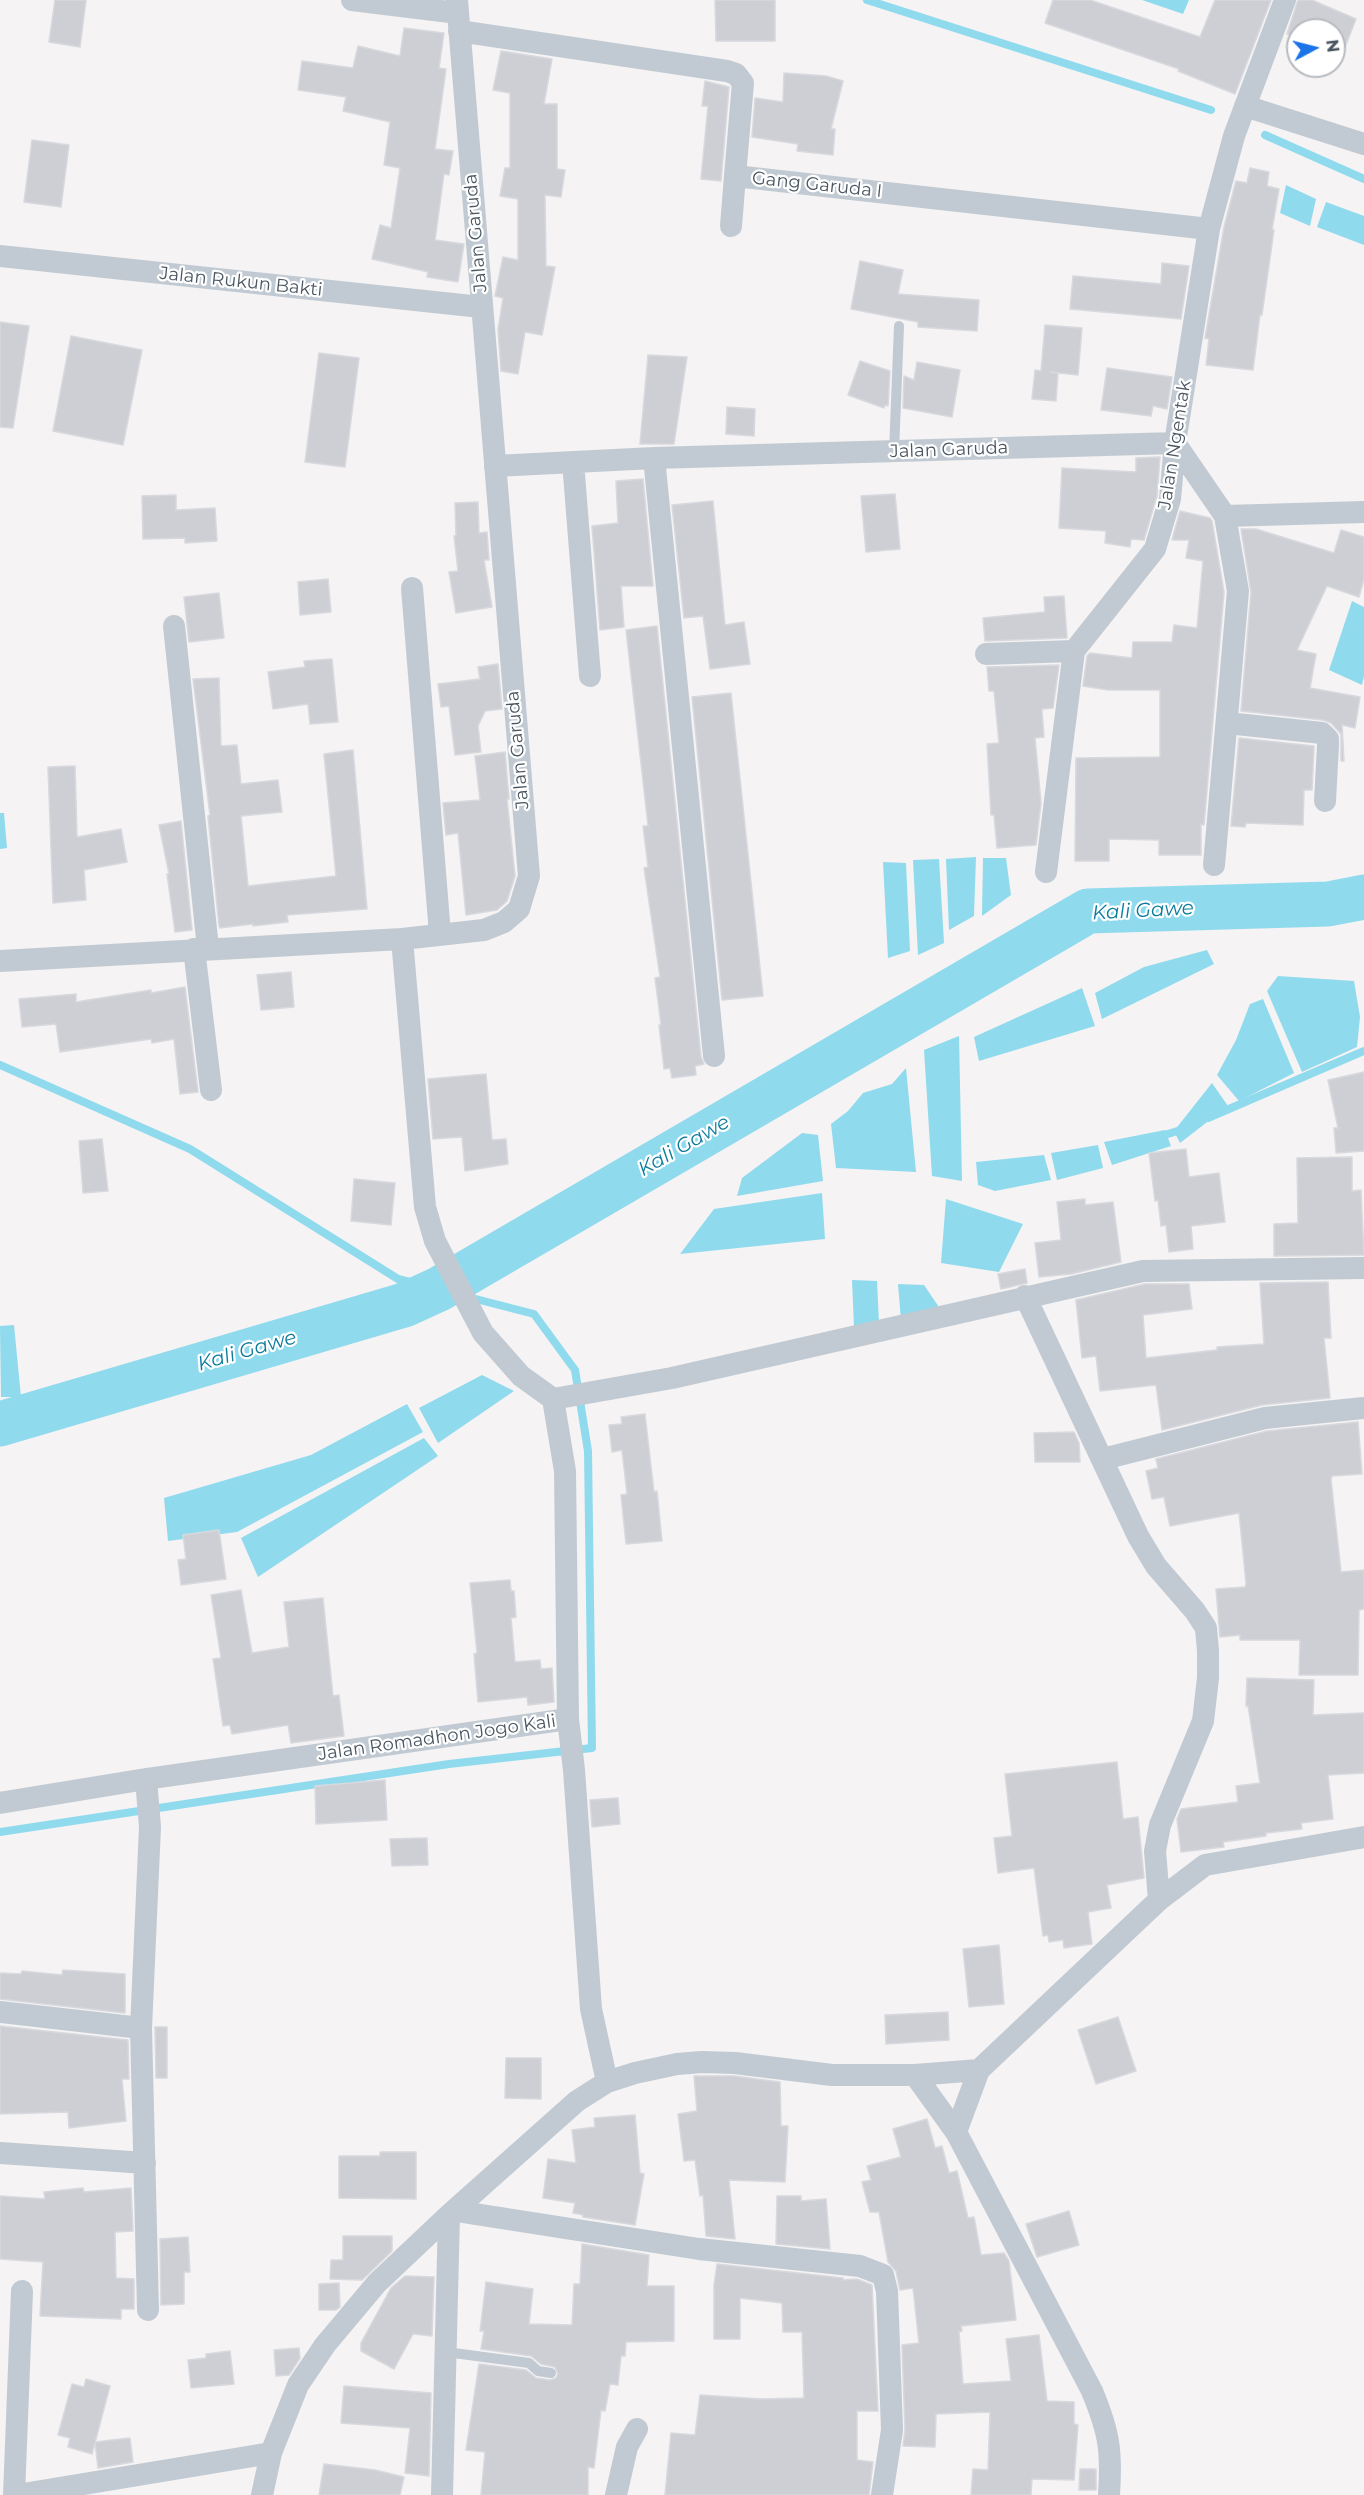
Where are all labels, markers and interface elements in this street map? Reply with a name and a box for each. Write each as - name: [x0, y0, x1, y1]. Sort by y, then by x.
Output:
- north arrow: [1286, 18, 1346, 78]
- text: N: [1322, 38, 1343, 54]
- street label: Gang Garuda I: [751, 167, 883, 203]
- street label: Jalan Garuda: [460, 173, 492, 293]
- street label: Jalan Rukun Bakti: [158, 263, 324, 301]
- street label: Jalan Ngentak: [1154, 379, 1196, 511]
- street label: Jalan Garuda: [889, 437, 1009, 463]
- street label: Jalan Garuda: [502, 690, 534, 810]
- water label: Kali Gawe: [1092, 896, 1194, 926]
- water label: Kali Gawe: [634, 1110, 734, 1182]
- water label: Kali Gawe: [195, 1325, 299, 1377]
- street label: Jalan Romadhon Jogo Kali: [317, 1711, 557, 1765]

